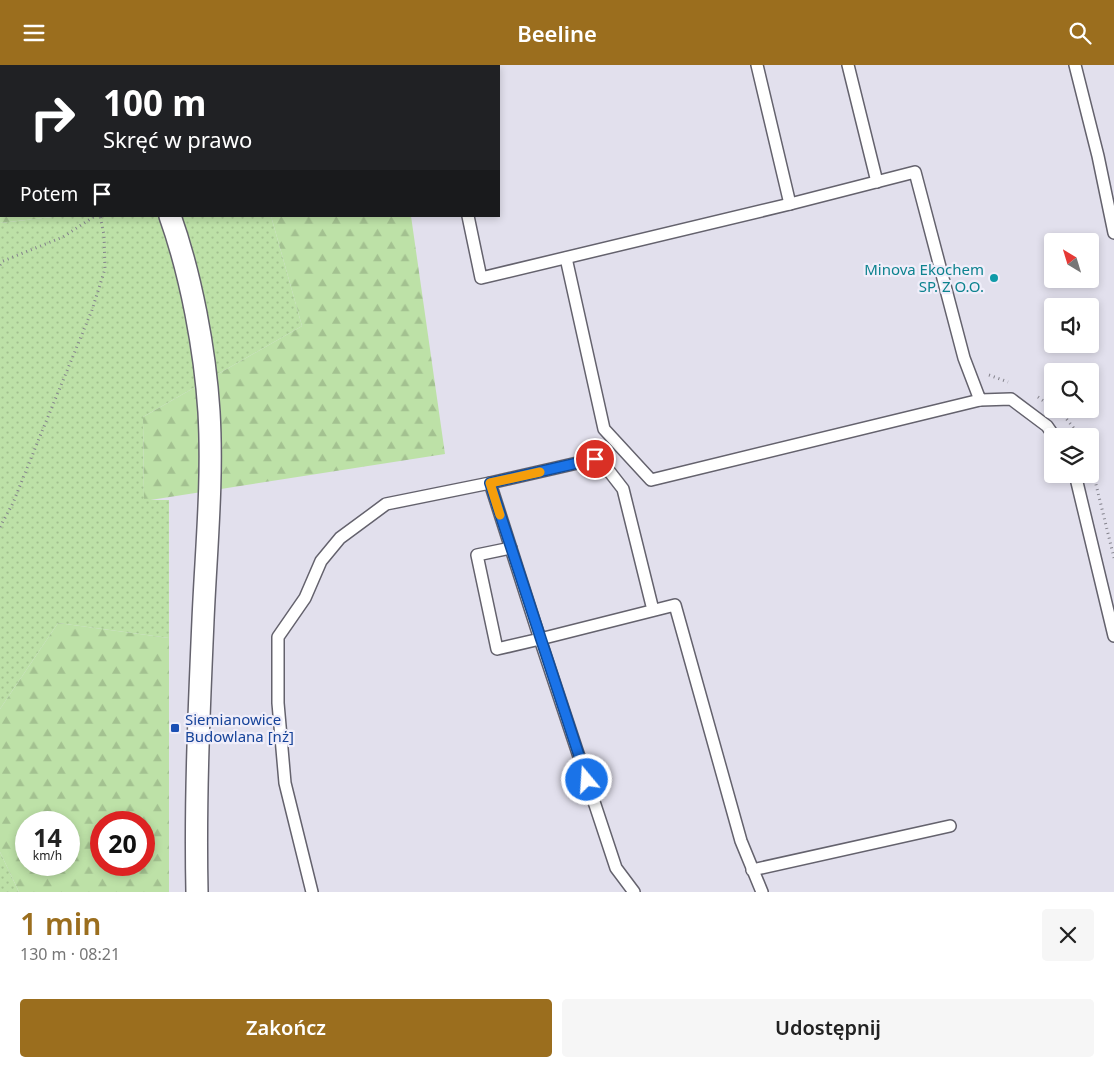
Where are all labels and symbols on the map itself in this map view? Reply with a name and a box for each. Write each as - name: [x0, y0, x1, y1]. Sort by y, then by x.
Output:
- north arrow: [1044, 233, 1099, 287]
- place label: Minova Ekochem SP. Z O.O.: [864, 259, 984, 296]
- marker: Minova Ekochem SP. Z O.O.: [988, 272, 1000, 284]
- pin: [574, 438, 616, 480]
- place label: Siemianowice Budowlana [nż]: [185, 709, 294, 746]
- marker: Siemianowice Budowlana [nż]: [169, 722, 181, 734]
- position arrow: [560, 753, 612, 805]
- speed limit sign: 20: [90, 811, 155, 876]

